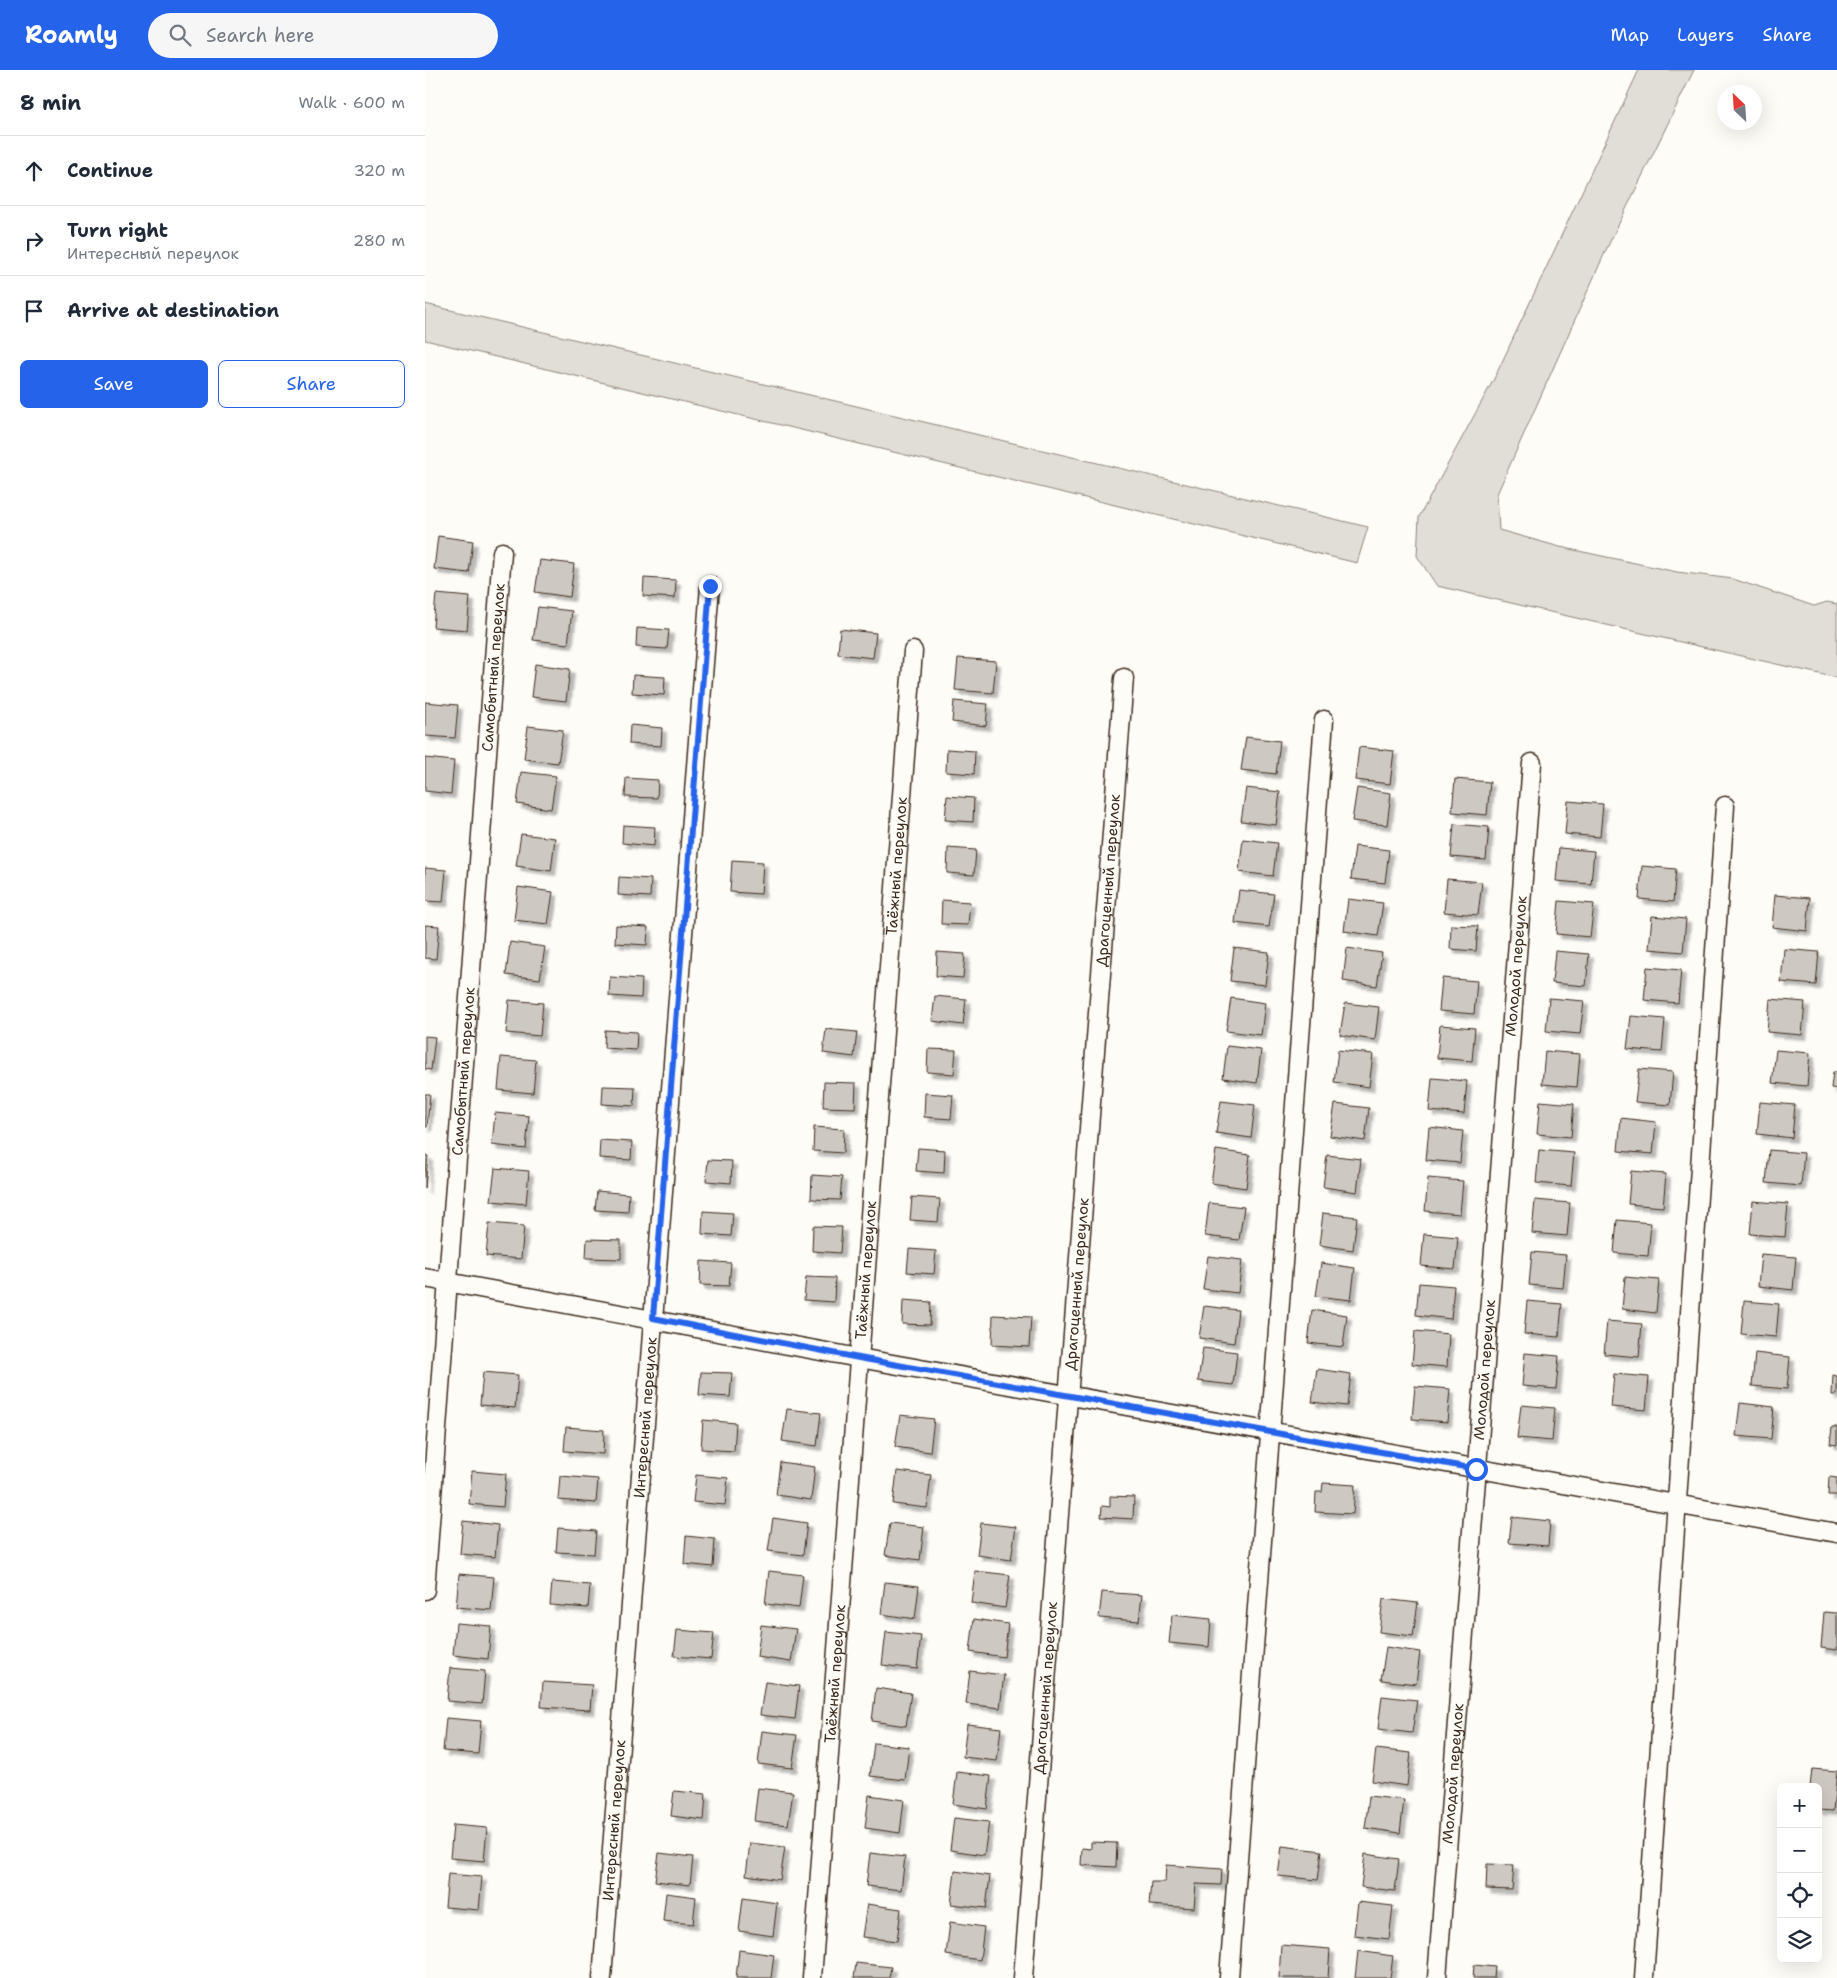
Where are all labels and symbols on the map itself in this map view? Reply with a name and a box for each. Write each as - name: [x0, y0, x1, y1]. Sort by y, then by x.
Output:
- north arrow: [1717, 85, 1762, 130]
- route end: [699, 575, 722, 598]
- street label: Самобытный переулок: [477, 583, 510, 752]
- street label: Драгоценный переулок: [1092, 793, 1125, 967]
- street label: Таёжный переулок: [881, 796, 912, 936]
- street label: Молодой переулок: [1501, 895, 1532, 1037]
- street label: Самобытный переулок: [447, 986, 480, 1156]
- street label: Драгоценный переулок: [1060, 1197, 1094, 1371]
- street label: Таёжный переулок: [851, 1200, 881, 1340]
- street label: Молодой переулок: [1469, 1299, 1500, 1441]
- street label: Интересный переулок: [629, 1336, 662, 1499]
- route start: [1465, 1458, 1488, 1481]
- street label: Драгоценный переулок: [1029, 1601, 1062, 1775]
- street label: Таёжный переулок: [820, 1604, 850, 1744]
- street label: Молодой переулок: [1438, 1703, 1468, 1845]
- street label: Интересный переулок: [598, 1739, 630, 1902]

